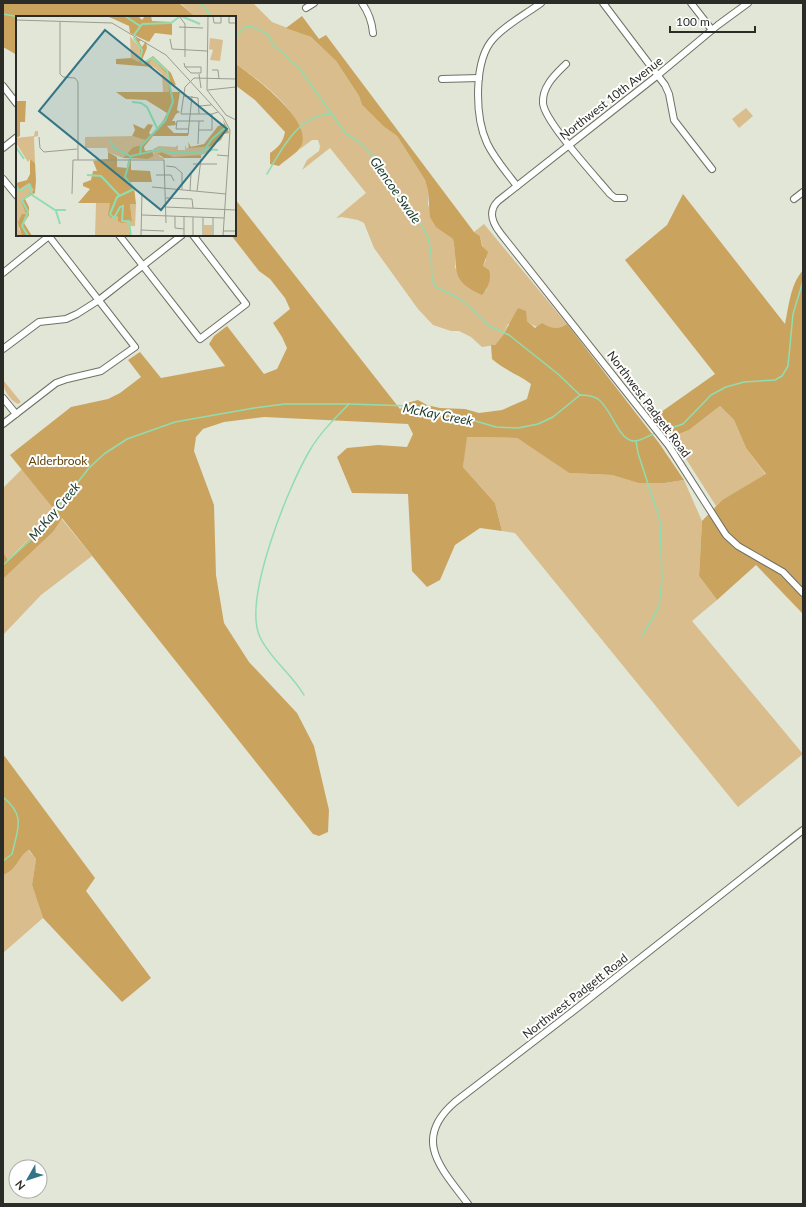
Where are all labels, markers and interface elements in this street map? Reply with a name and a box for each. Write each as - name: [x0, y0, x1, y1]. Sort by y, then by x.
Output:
- scale bar: [670, 8, 755, 34]
- text: 100 m: [676, 14, 710, 29]
- inset map: [16, 16, 236, 236]
- street label: Northwest 10th Avenue: [556, 53, 666, 143]
- water label: Glencoe Swale: [367, 153, 425, 227]
- street label: Northwest Padgett Road: [604, 348, 694, 460]
- water label: McKay Creek: [402, 399, 475, 429]
- park label: Alderbrook: [29, 453, 88, 468]
- water label: McKay Creek: [25, 478, 83, 543]
- street label: Northwest Padgett Road: [519, 950, 631, 1042]
- north arrow: [8, 1159, 48, 1199]
- text: N: [12, 1178, 28, 1193]

